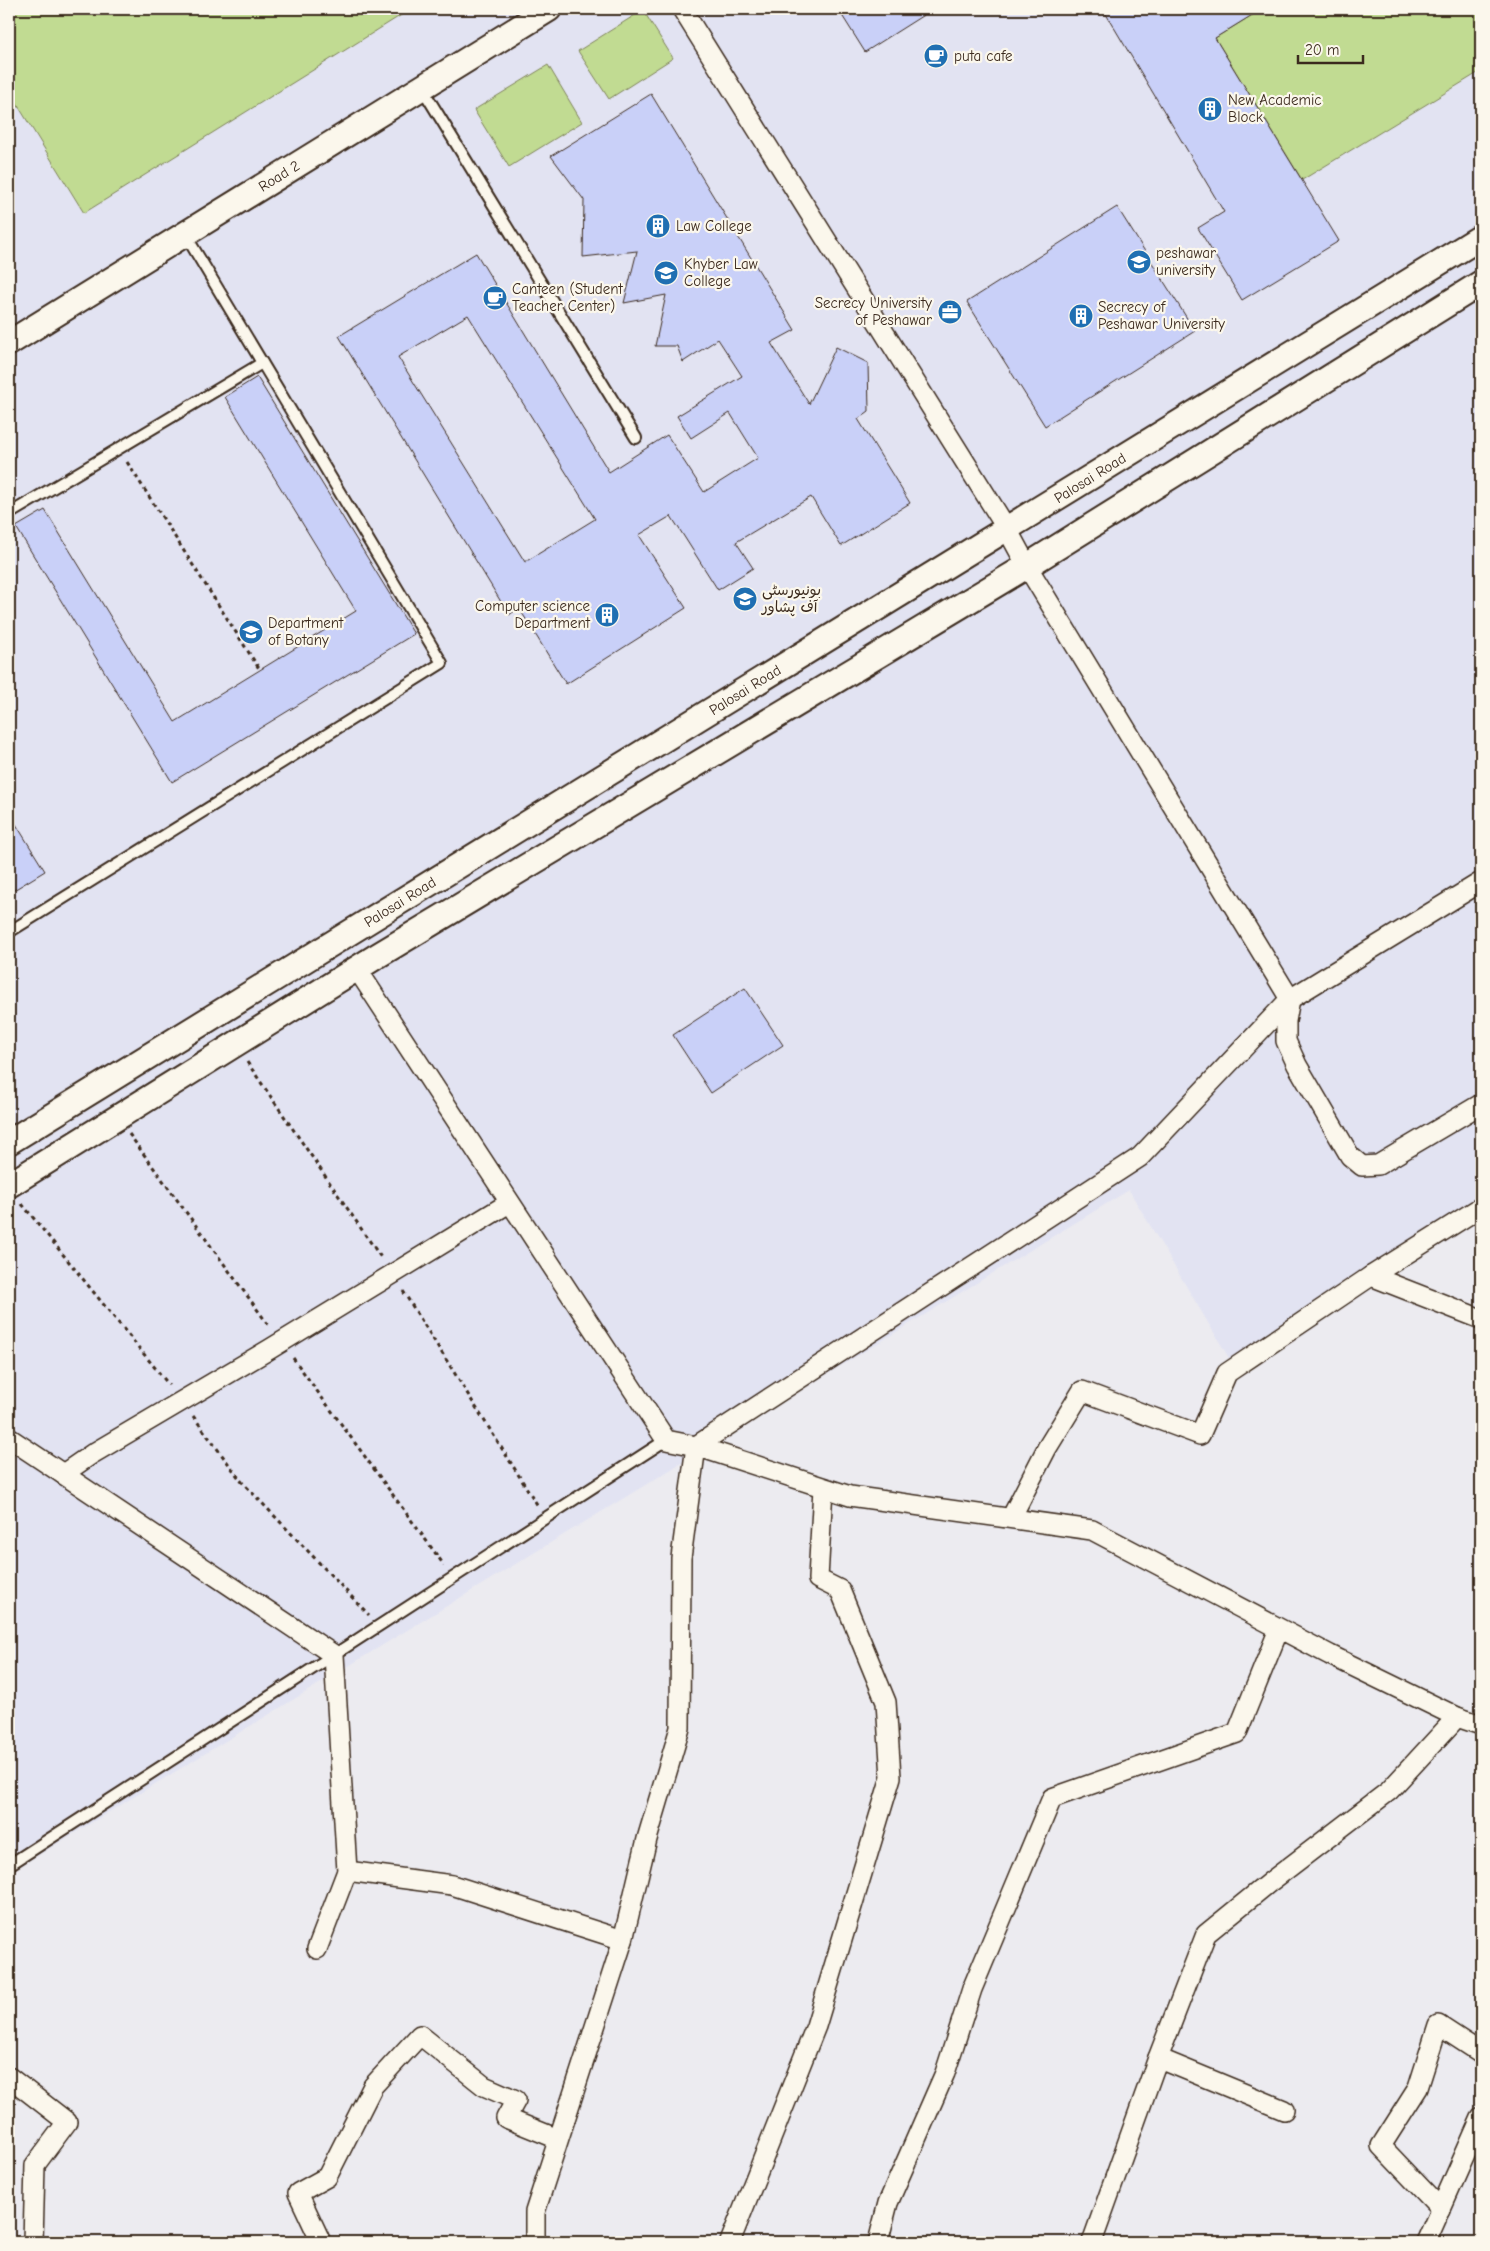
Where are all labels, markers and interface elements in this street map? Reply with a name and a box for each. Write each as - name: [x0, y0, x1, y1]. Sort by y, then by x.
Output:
- scale bar: [1298, 32, 1362, 64]
- text: 20 m: [1305, 41, 1339, 59]
- cafe icon: puta cafe: [923, 43, 949, 69]
- place label: puta cafe: [954, 47, 1013, 65]
- place label: New Academic Block: [1228, 91, 1322, 126]
- building icon: New Academic Block: [1197, 96, 1223, 122]
- street label: Road 2: [255, 156, 303, 196]
- building icon: Law College: [645, 213, 671, 239]
- place label: Law College: [676, 217, 752, 235]
- place label: peshawar university: [1156, 244, 1216, 279]
- school or university icon: peshawar university: [1126, 249, 1152, 275]
- place label: Khyber Law College: [684, 255, 758, 290]
- school or university icon: Khyber Law College: [653, 260, 679, 286]
- place label: Canteen (Student Teacher Center): [512, 280, 624, 315]
- cafe icon: Canteen (Student Teacher Center): [482, 285, 508, 311]
- place label: Secrecy University of Peshawar: [815, 294, 932, 329]
- place label: Secrecy of Peshawar University: [1098, 298, 1225, 333]
- office icon: Secrecy University of Peshawar: [937, 299, 963, 325]
- building icon: Secrecy of Peshawar University: [1068, 303, 1094, 329]
- street label: Palosai Road: [1051, 449, 1129, 507]
- place label: یونیورسٹی آف پشاور: [761, 581, 821, 617]
- school or university icon: یونیورسٹی آف پشاور: [732, 586, 758, 612]
- place label: Computer science Department: [475, 597, 591, 632]
- building icon: Computer science Department: [594, 602, 620, 628]
- place label: Department of Botany: [268, 614, 344, 649]
- school or university icon: Department of Botany: [238, 619, 264, 645]
- street label: Palosai Road: [706, 661, 784, 719]
- street label: Palosai Road: [361, 873, 439, 931]

